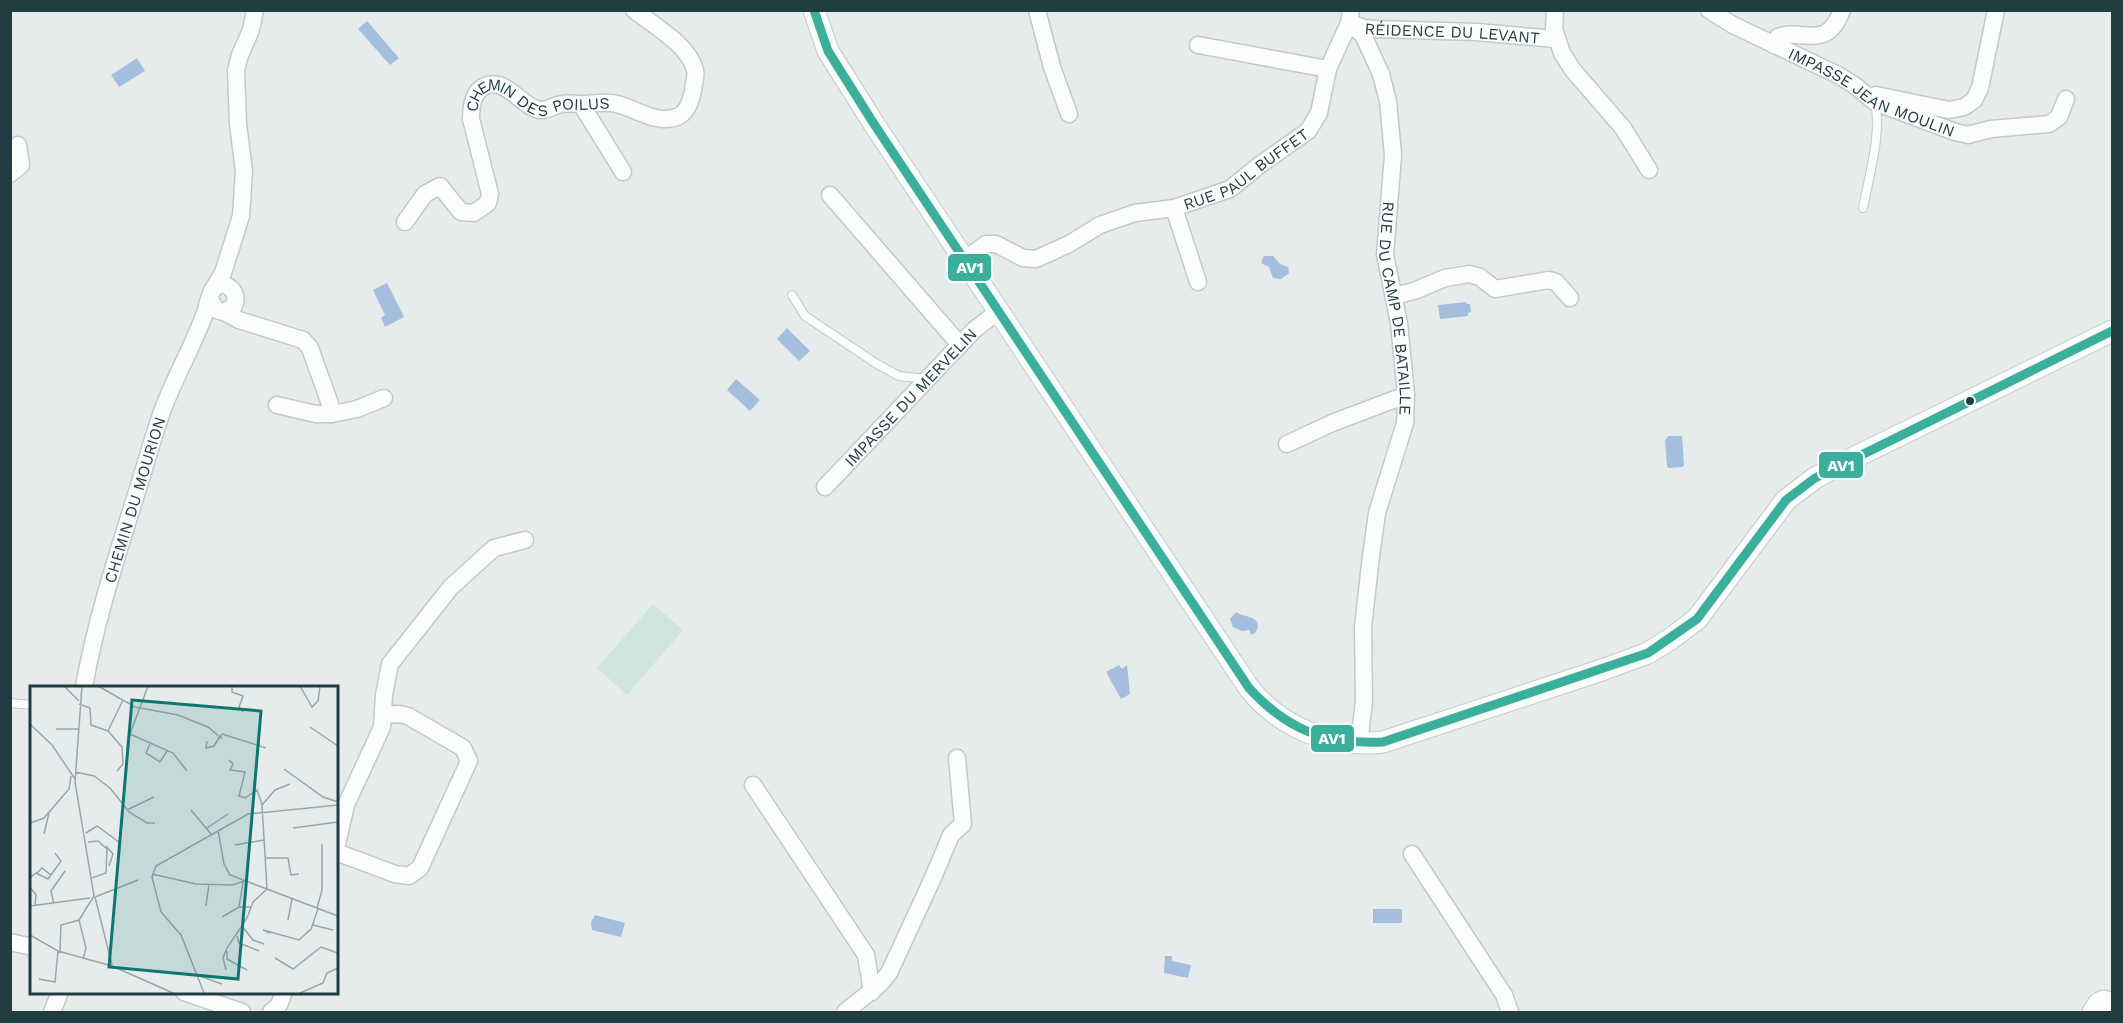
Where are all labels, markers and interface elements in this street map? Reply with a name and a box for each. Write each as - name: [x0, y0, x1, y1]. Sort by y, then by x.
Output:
- street label: RÉIDENCE DU LEVANT: [1364, 19, 1541, 48]
- street label: IMPASSE JEAN MOULIN: [1785, 44, 1957, 141]
- street label: CHEMIN DES POILUS: [462, 75, 610, 120]
- street label: RUE PAUL BUFFET: [1181, 125, 1312, 214]
- street label: RUE DU CAMP DE BATAILLE: [1374, 201, 1415, 416]
- line badge: AV1: [947, 253, 992, 282]
- text: AV1: [956, 258, 984, 277]
- street label: IMPASSE DU MERVELIN: [841, 324, 981, 470]
- unlabelled marker: [1964, 395, 1976, 407]
- street label: CHEMIN DU MOURION: [100, 414, 170, 585]
- line badge: AV1: [1818, 451, 1864, 479]
- text: AV1: [1827, 456, 1855, 475]
- inset map: [30, 686, 338, 993]
- line badge: AV1: [1310, 724, 1355, 753]
- text: AV1: [1318, 729, 1346, 748]

